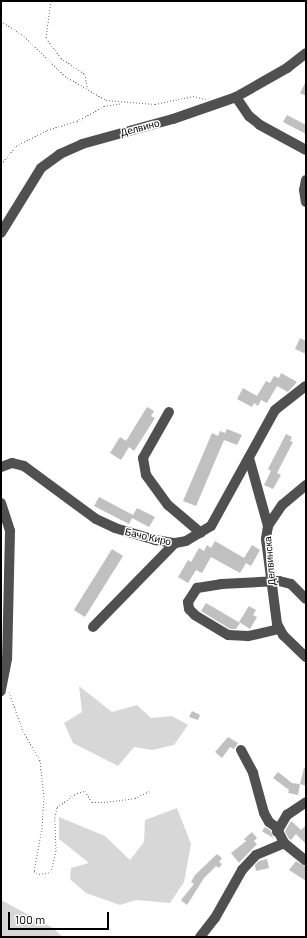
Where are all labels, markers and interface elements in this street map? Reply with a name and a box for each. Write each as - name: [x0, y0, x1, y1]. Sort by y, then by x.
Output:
- street label: Делвино: [119, 117, 161, 139]
- street label: Бачо Киро: [124, 526, 172, 548]
- street label: Делвинска: [262, 536, 278, 586]
- scale bar: [10, 904, 111, 930]
- text: 100 m: [15, 912, 45, 926]

